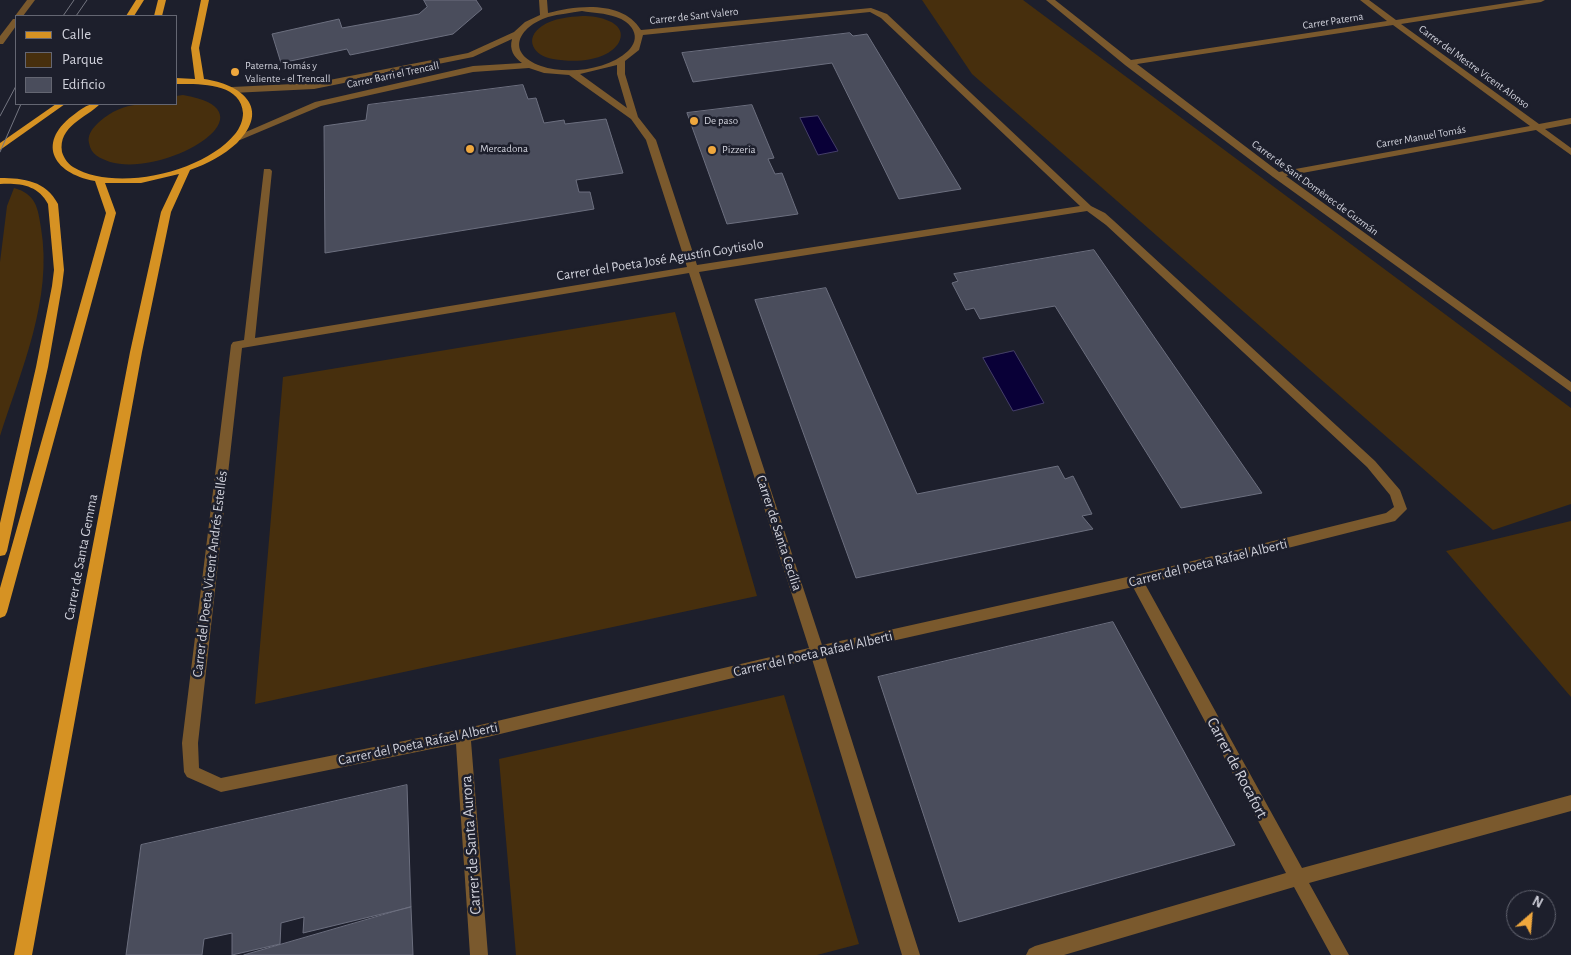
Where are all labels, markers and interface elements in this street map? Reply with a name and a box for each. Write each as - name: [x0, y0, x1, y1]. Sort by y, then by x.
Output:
- street label: Carrer de Sant Valero: [649, 5, 739, 27]
- street label: Carrer Paterna: [1302, 10, 1364, 32]
- legend: [15, 15, 178, 105]
- street label: Carrer del Mestre Vicent Alonso: [1416, 22, 1532, 112]
- text: Calle: [62, 27, 91, 42]
- text: Parque: [62, 52, 103, 67]
- place label: Paterna, Tomás y Valiente - el Trencall: [245, 59, 330, 85]
- street label: Carrer Barri el Trencall: [346, 59, 440, 91]
- marker: Paterna, Tomás y Valiente - el Trencall: [229, 66, 241, 78]
- text: Edificio: [62, 77, 105, 92]
- place label: De paso: [704, 114, 738, 128]
- marker: De paso: [688, 115, 700, 127]
- street label: Carrer Manuel Tomás: [1375, 123, 1467, 151]
- street label: Carrer de Sant Domènec de Guzmán: [1249, 138, 1381, 238]
- place label: Mercadona: [480, 142, 528, 156]
- marker: Mercadona: [464, 143, 476, 155]
- place label: Pizzeria: [722, 143, 756, 157]
- marker: Pizzeria: [706, 144, 718, 156]
- street label: Carrer del Poeta José Agustín Goytisolo: [555, 235, 765, 285]
- street label: Carrer del Poeta Vicent Andrés Estellés: [189, 470, 231, 678]
- street label: Carrer de Santa Cecília: [752, 473, 806, 593]
- street label: Carrer de Santa Gemma: [61, 492, 101, 622]
- street label: Carrer del Poeta Rafael Alberti: [1127, 535, 1289, 591]
- street label: Carrer del Poeta Rafael Alberti: [732, 628, 894, 680]
- street label: Carrer de Rocafort: [1202, 714, 1272, 822]
- street label: Carrer del Poeta Rafael Alberti: [337, 719, 499, 769]
- street label: Carrer de Santa Aurora: [457, 775, 485, 915]
- north arrow: [1506, 890, 1556, 940]
- text: N: [1530, 894, 1545, 911]

